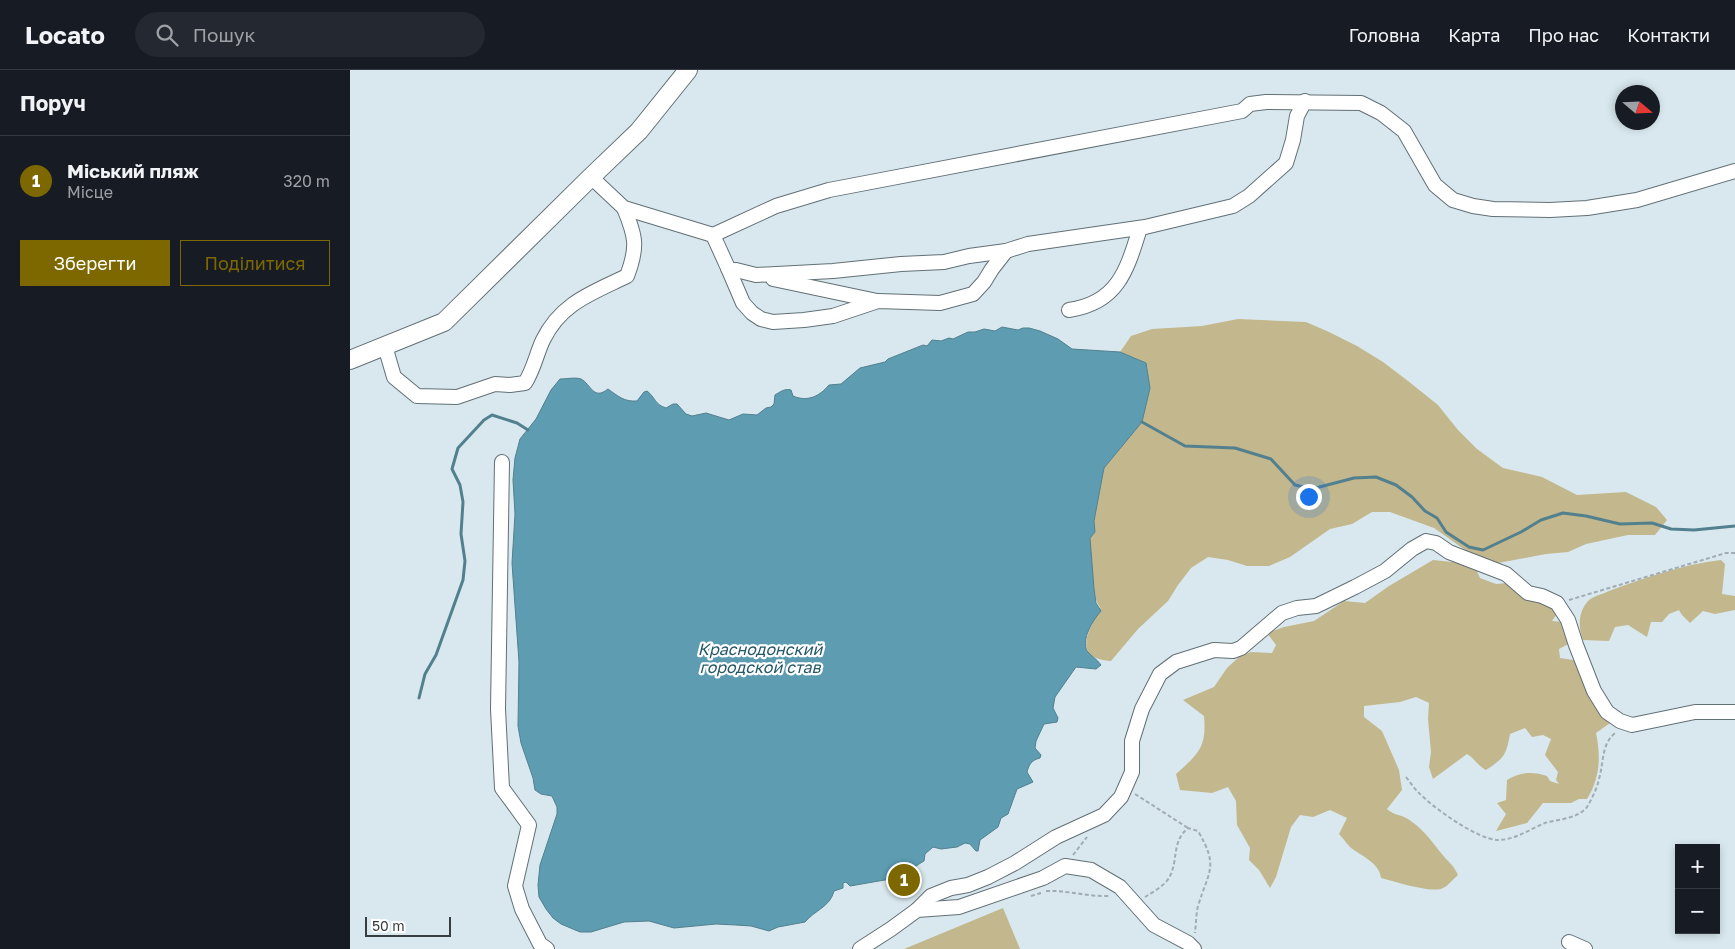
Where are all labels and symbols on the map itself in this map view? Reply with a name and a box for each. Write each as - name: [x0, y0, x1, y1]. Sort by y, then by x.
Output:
- north arrow: [1615, 85, 1660, 130]
- your location: [1296, 484, 1322, 510]
- water label: Краснодонский городской став: [698, 639, 823, 677]
- pin: 1: [888, 861, 920, 899]
- scale bar: [365, 914, 451, 937]

